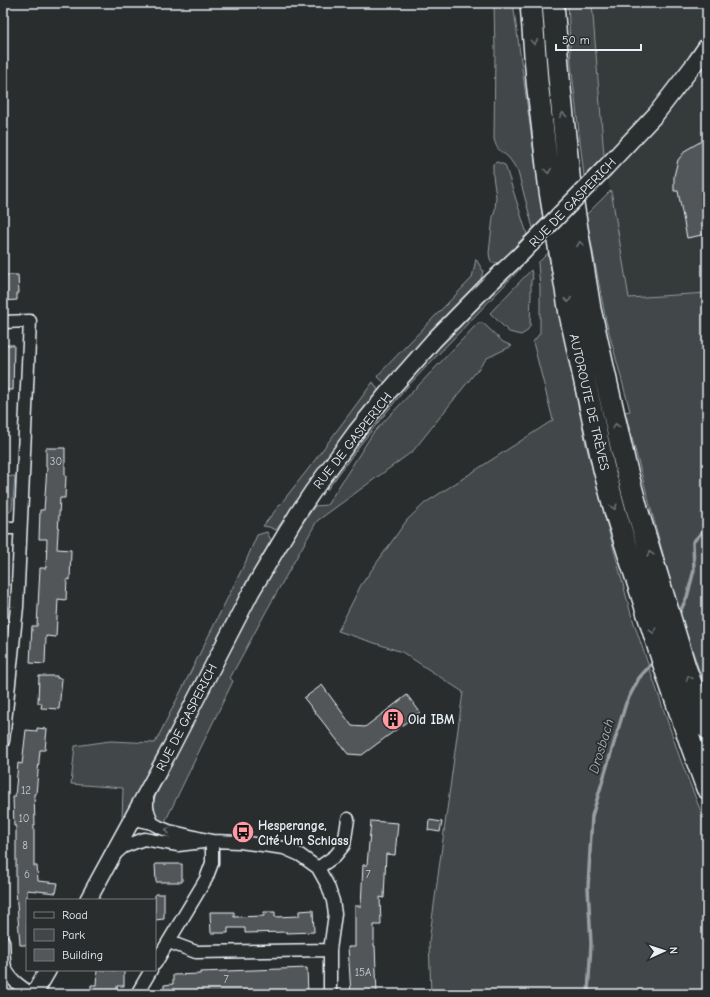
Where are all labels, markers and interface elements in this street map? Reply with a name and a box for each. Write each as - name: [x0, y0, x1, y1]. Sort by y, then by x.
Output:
- scale bar: [556, 26, 641, 52]
- text: 50 m: [562, 33, 590, 47]
- one-way arrow: [529, 39, 538, 45]
- one-way arrow: [558, 112, 567, 118]
- street label: RUE DE GASPERICH: [526, 155, 619, 250]
- one-way arrow: [543, 168, 552, 174]
- one-way arrow: [576, 240, 585, 247]
- one-way arrow: [563, 296, 572, 303]
- street label: AUTOROUTE DE TRÈVES: [566, 332, 614, 472]
- street label: RUE DE GASPERICH: [310, 389, 395, 492]
- one-way arrow: [613, 423, 621, 429]
- house number: 30: [50, 455, 62, 468]
- one-way arrow: [610, 503, 618, 510]
- one-way arrow: [646, 550, 655, 557]
- one-way arrow: [648, 627, 657, 634]
- street label: RUE DE GASPERICH: [153, 661, 220, 773]
- one-way arrow: [686, 674, 694, 681]
- building icon: Old IBM: [380, 706, 406, 732]
- place label: Old IBM: [408, 712, 455, 727]
- water label: Drosbach: [585, 717, 618, 775]
- house number: 12: [21, 784, 31, 797]
- house number: 10: [18, 812, 30, 825]
- place label: Hesperange, Cité Um Schlass: [258, 818, 349, 848]
- bus stop icon: Hesperange, Cité Um Schlass: [230, 819, 256, 845]
- one-way arrow: [165, 826, 172, 835]
- house number: 8: [22, 839, 28, 852]
- house number: 6: [24, 868, 30, 881]
- house number: 7: [365, 868, 371, 881]
- legend: [26, 899, 156, 971]
- text: Road: [62, 908, 88, 922]
- text: Park: [62, 928, 85, 942]
- north arrow: [644, 931, 684, 971]
- text: N: [667, 947, 680, 954]
- text: Building: [62, 948, 103, 962]
- house number: 15A: [355, 966, 372, 979]
- house number: 7: [223, 973, 229, 986]

